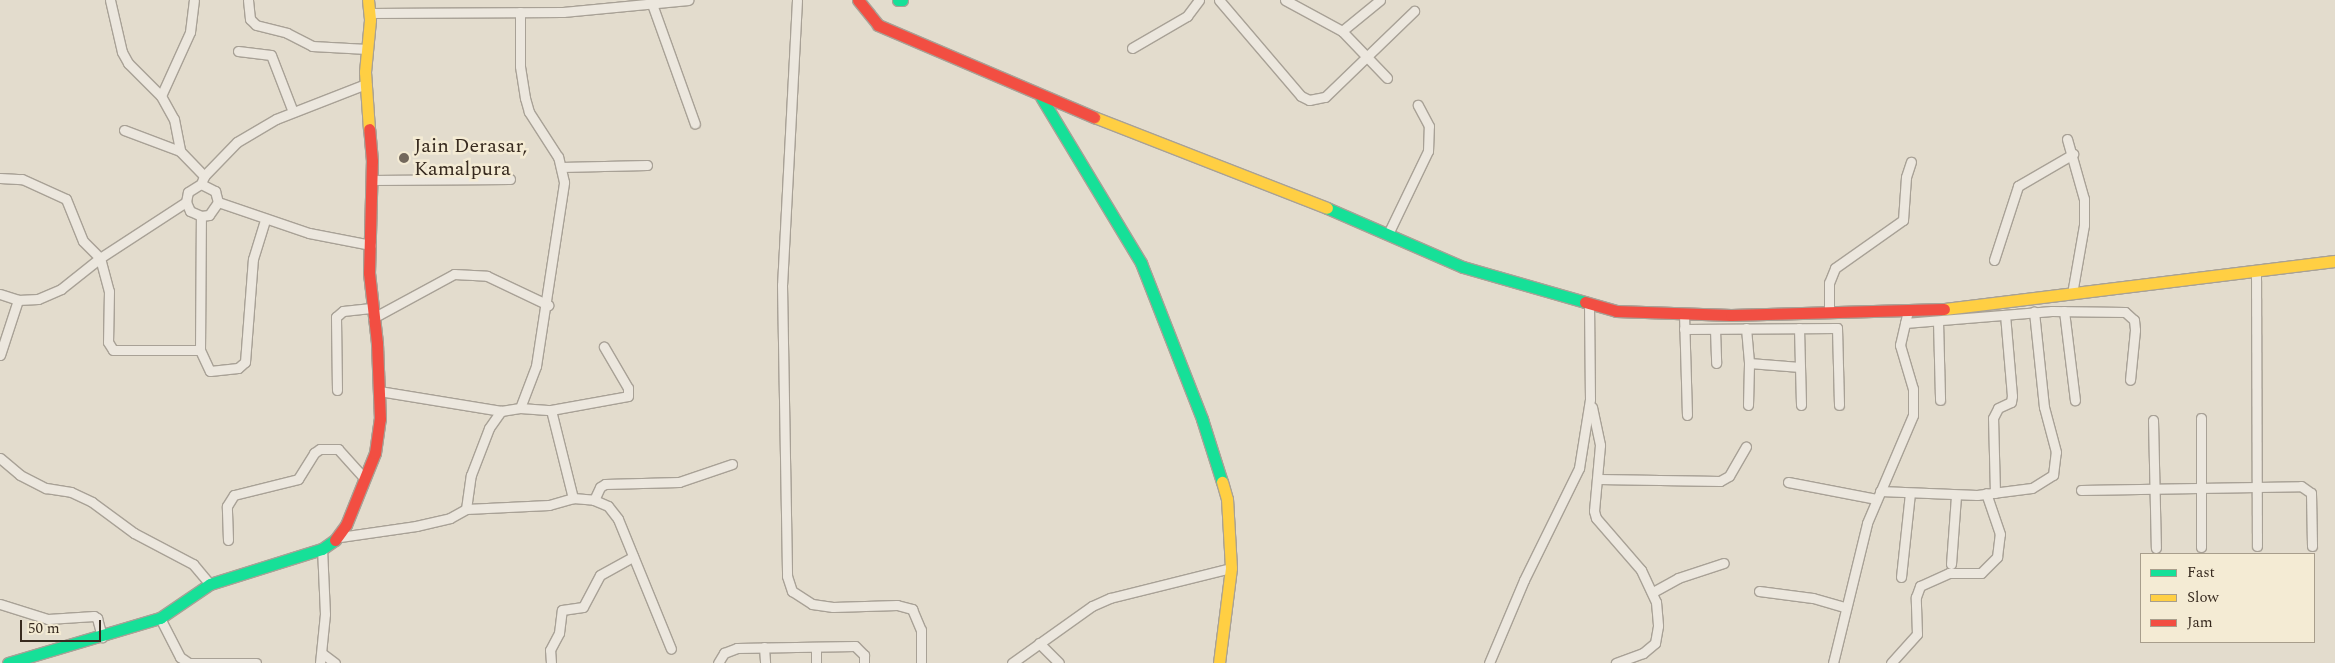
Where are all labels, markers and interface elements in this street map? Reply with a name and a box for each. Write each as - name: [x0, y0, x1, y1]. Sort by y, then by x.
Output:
- place label: Jain Derasar, Kamalpura: [414, 134, 527, 181]
- marker: Jain Derasar, Kamalpura: [398, 152, 410, 164]
- legend: [2140, 553, 2315, 643]
- text: Fast: [2187, 561, 2215, 584]
- text: Slow: [2187, 586, 2219, 609]
- scale bar: [22, 610, 104, 642]
- text: Jam: [2187, 611, 2213, 634]
- text: 50 m: [28, 617, 60, 640]

